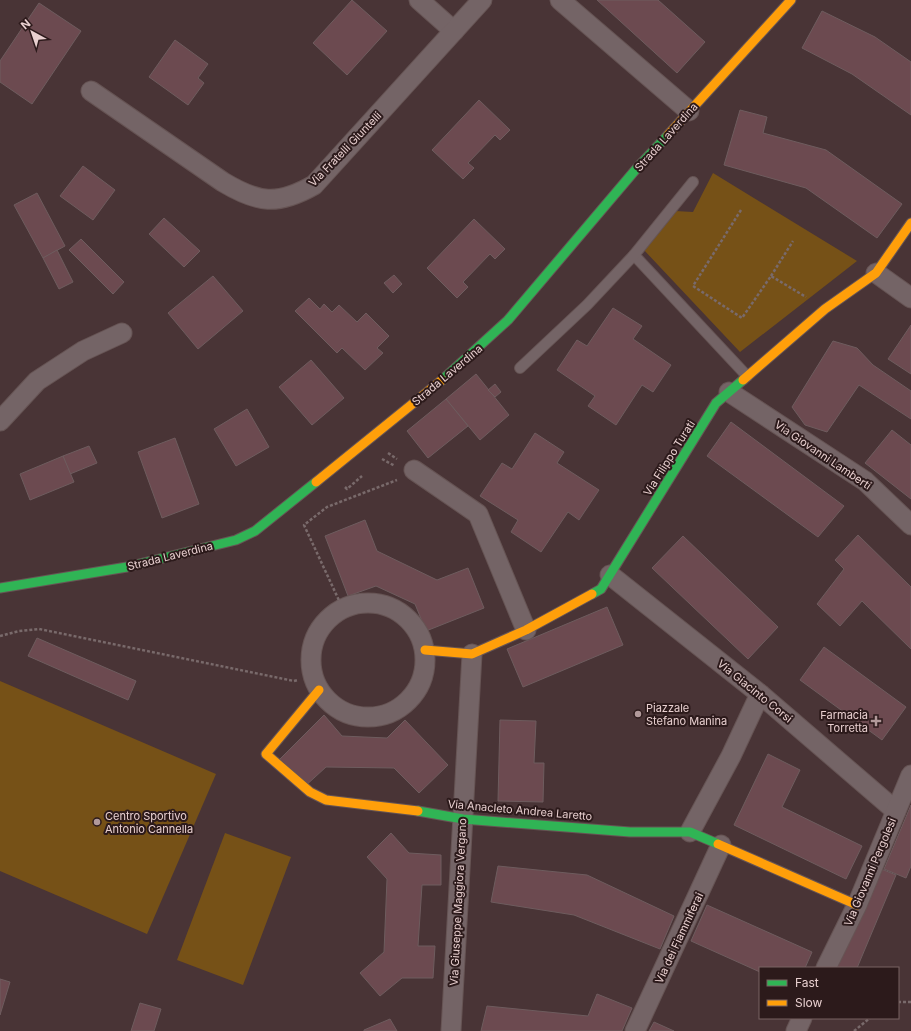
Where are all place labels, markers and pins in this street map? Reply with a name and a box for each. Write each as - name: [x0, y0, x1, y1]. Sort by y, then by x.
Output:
- place label: Piazzale Stefano Manina: [646, 701, 727, 728]
- place label: Farmacia Torretta: [820, 708, 868, 735]
- marker: Piazzale Stefano Manina: [633, 709, 643, 719]
- marker: Farmacia Torretta: [871, 716, 881, 726]
- place label: Centro Sportivo Antonio Cannella: [105, 809, 193, 836]
- marker: Centro Sportivo Antonio Cannella: [92, 817, 102, 827]

